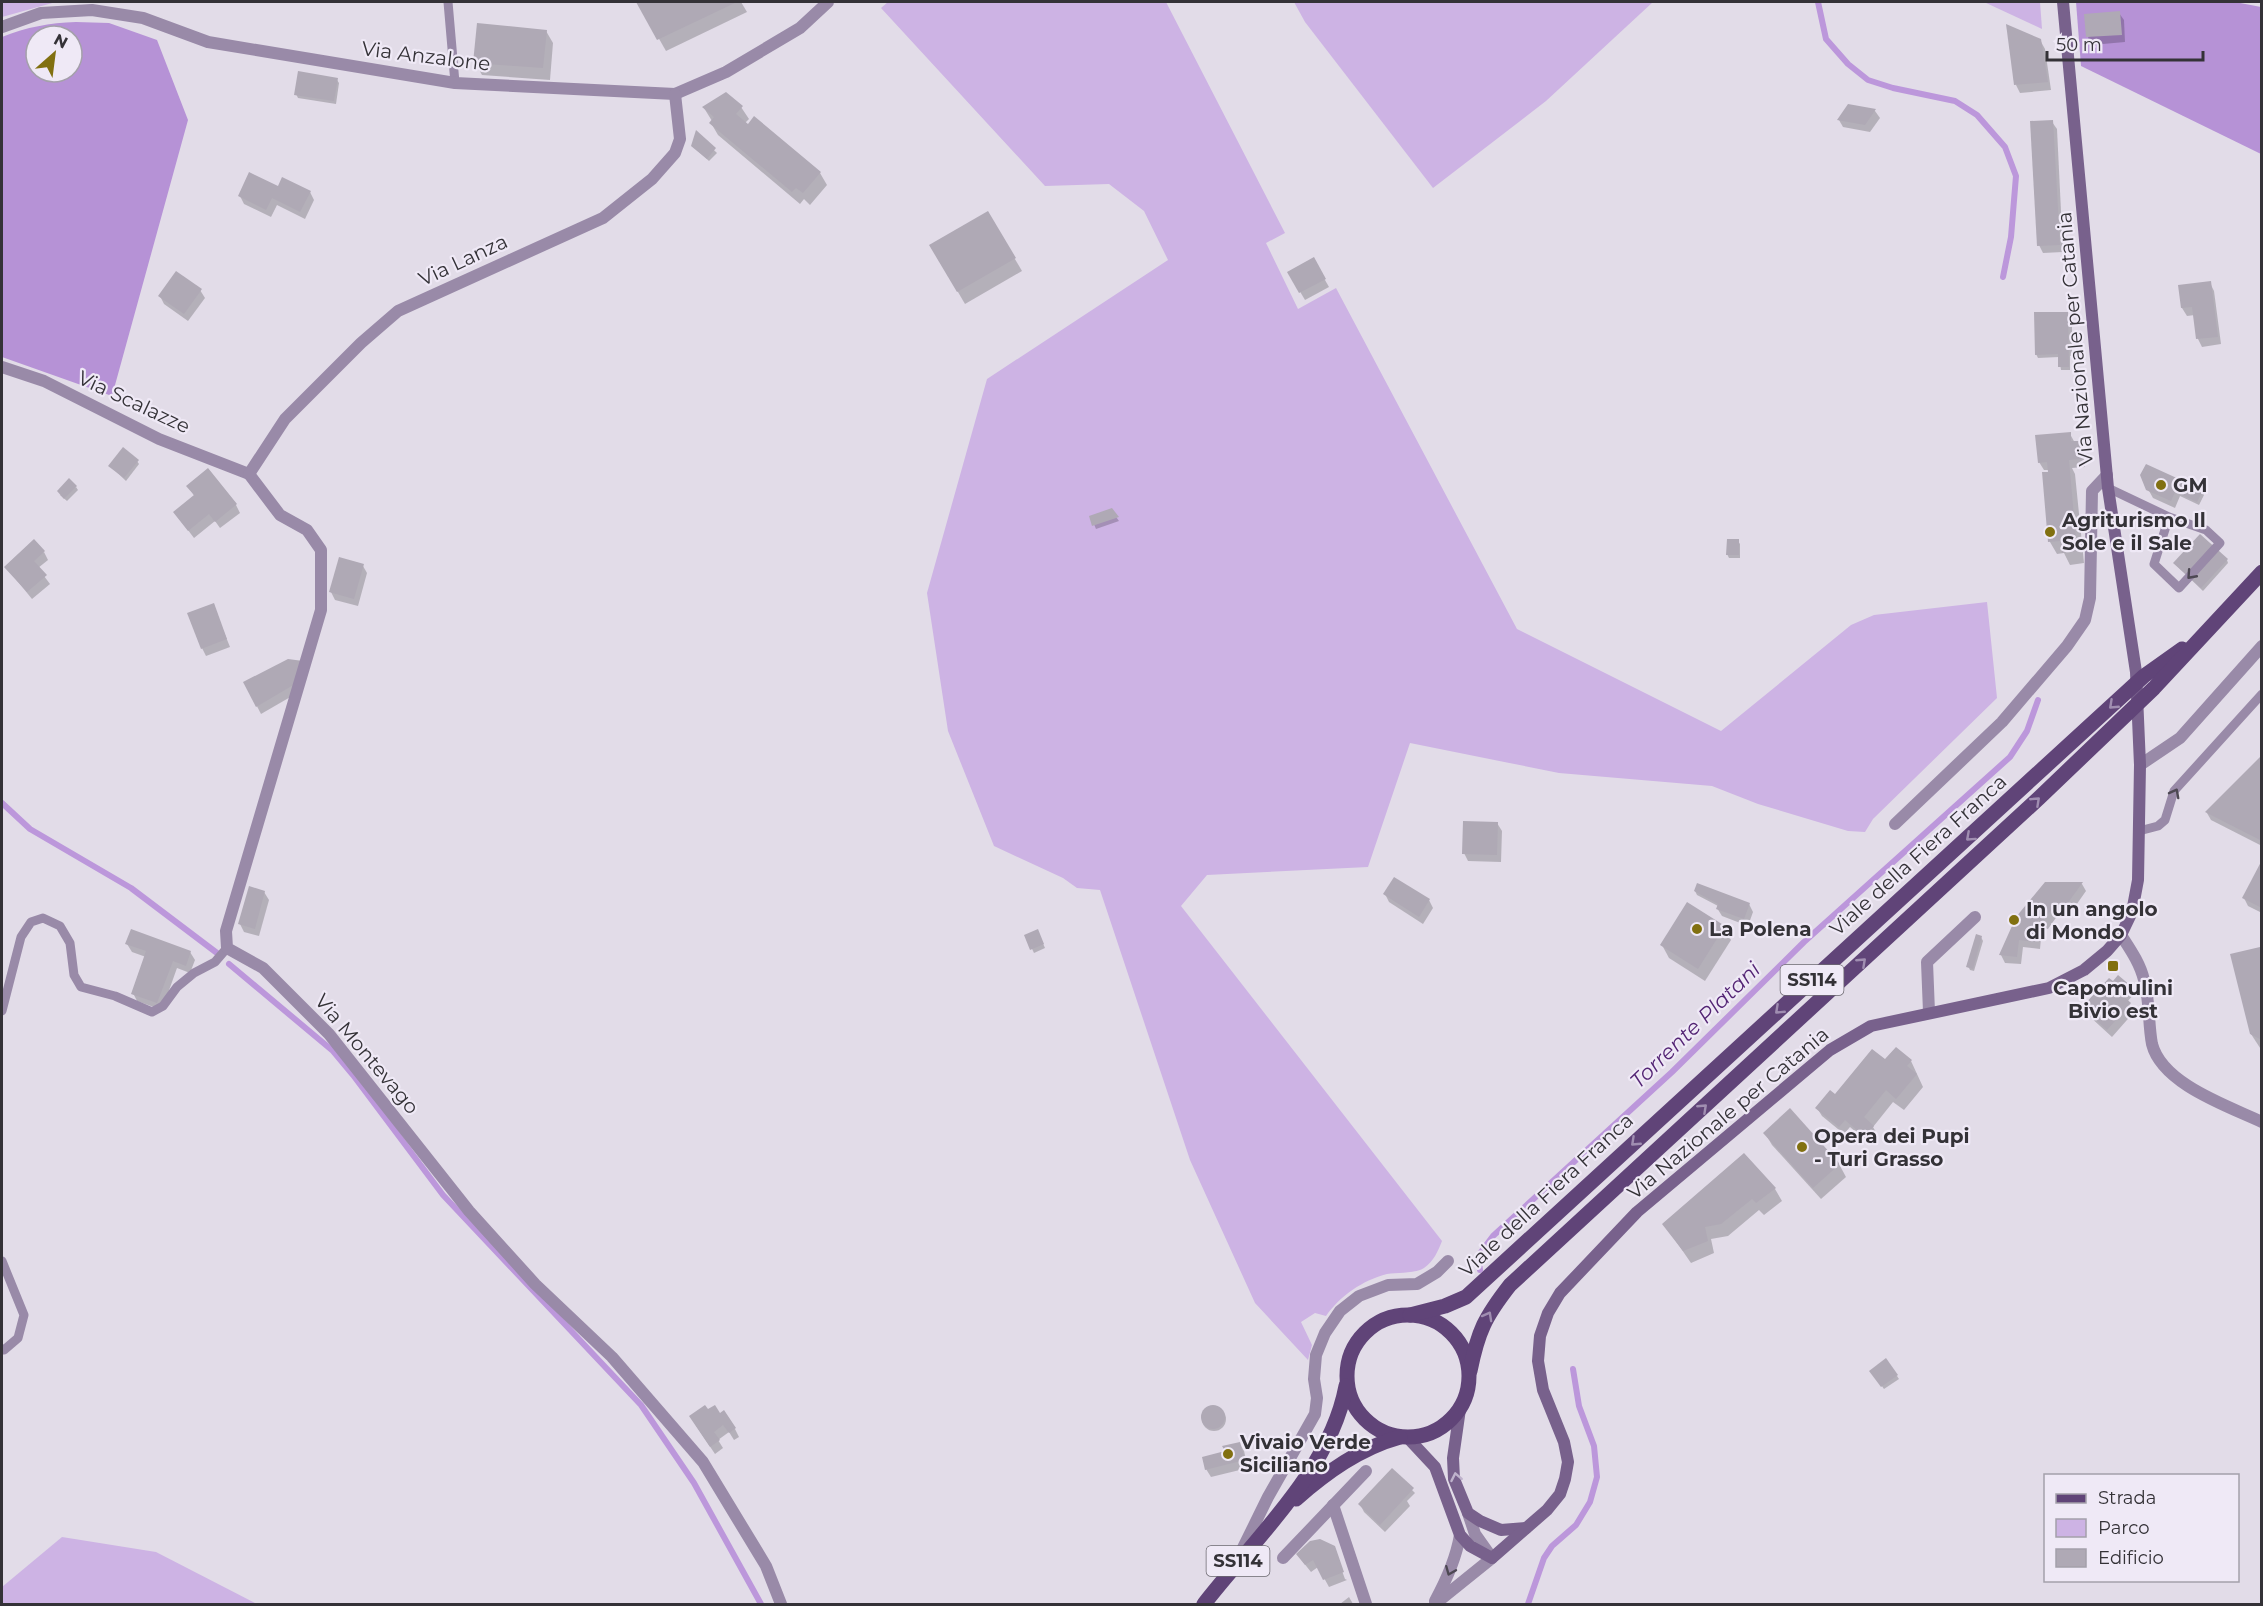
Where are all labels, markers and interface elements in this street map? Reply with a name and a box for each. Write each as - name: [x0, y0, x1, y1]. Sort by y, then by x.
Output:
- north arrow: [24, 24, 84, 84]
- scale bar: [2047, 24, 2203, 62]
- text: N: [51, 30, 71, 53]
- text: 50 m: [2056, 34, 2102, 56]
- street label: Via Anzalone: [360, 36, 492, 76]
- street label: Via Nazionale per Catania: [2052, 211, 2098, 467]
- street label: Via Lanza: [415, 229, 511, 291]
- street label: Via Scalazze: [74, 366, 194, 438]
- place label: GM: [2173, 473, 2208, 497]
- marker: GM: [2154, 478, 2168, 492]
- place label: Agriturismo Il Sole e il Sale: [2061, 508, 2206, 555]
- marker: Agriturismo Il Sole e il Sale: [2043, 525, 2057, 539]
- one-way arrow: [2187, 568, 2198, 578]
- one-way arrow: [2109, 698, 2120, 709]
- street label: Viale della Fiera Franca: [1825, 769, 2011, 941]
- one-way arrow: [2168, 789, 2179, 799]
- one-way arrow: [2029, 797, 2040, 808]
- one-way arrow: [1966, 830, 1976, 841]
- place label: In un angolo di Mondo: [2026, 897, 2158, 944]
- marker: In un angolo di Mondo: [2007, 913, 2021, 927]
- place label: La Polena: [1709, 917, 1811, 941]
- marker: La Polena: [1690, 922, 1704, 936]
- water label: Torrente Platani: [1625, 956, 1765, 1093]
- one-way arrow: [1855, 958, 1866, 969]
- marker: Capomulini Bivio est: [2106, 959, 2120, 973]
- road number: SS114: [1780, 965, 1844, 995]
- place label: Capomulini Bivio est: [2053, 976, 2173, 1023]
- street label: Via Montevago: [310, 989, 424, 1119]
- one-way arrow: [1775, 1003, 1785, 1014]
- street label: Via Nazionale per Catania: [1623, 1022, 1833, 1204]
- one-way arrow: [1696, 1104, 1707, 1115]
- street label: Viale della Fiera Franca: [1454, 1108, 1638, 1282]
- place label: Opera dei Pupi - Turi Grasso: [1814, 1124, 1969, 1171]
- one-way arrow: [1631, 1135, 1642, 1146]
- marker: Opera dei Pupi - Turi Grasso: [1795, 1140, 1809, 1154]
- one-way arrow: [1481, 1312, 1492, 1322]
- place label: Vivaio Verde Siciliano: [1239, 1430, 1371, 1477]
- marker: Vivaio Verde Siciliano: [1221, 1447, 1235, 1461]
- one-way arrow: [1450, 1473, 1463, 1483]
- legend: [2044, 1474, 2239, 1582]
- text: Strada: [2098, 1487, 2156, 1509]
- text: Parco: [2098, 1517, 2150, 1539]
- road number: SS114: [1206, 1546, 1270, 1576]
- text: Edificio: [2098, 1547, 2164, 1569]
- one-way arrow: [1445, 1565, 1457, 1576]

